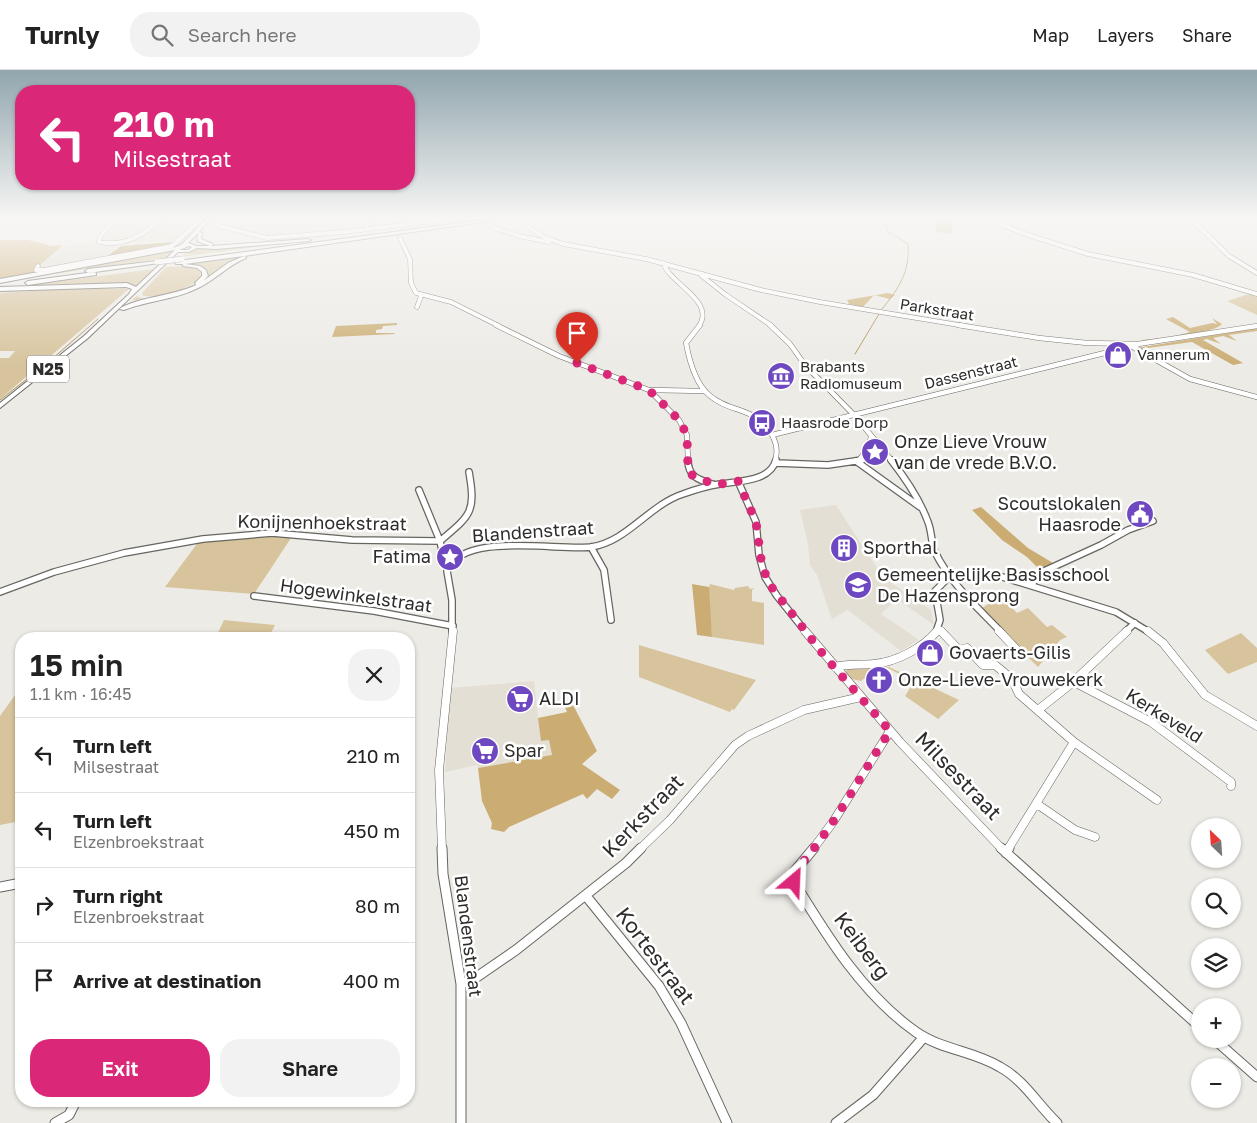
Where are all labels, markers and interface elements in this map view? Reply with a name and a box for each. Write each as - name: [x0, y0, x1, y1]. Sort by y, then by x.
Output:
- search box: [130, 12, 480, 57]
- text: Turnly: [25, 20, 100, 49]
- icon: search: [148, 21, 176, 49]
- text: Search here: [188, 23, 297, 46]
- text: Map: [1032, 24, 1069, 46]
- text: Layers: [1097, 24, 1154, 46]
- text: Share: [1182, 24, 1232, 46]
- text: 210 m: [113, 103, 215, 145]
- icon: left: [30, 105, 95, 170]
- text: Milsestraat: [113, 145, 232, 172]
- street label: Parkstraat: [899, 294, 976, 324]
- pin: [556, 312, 598, 363]
- icon: arrive: [563, 319, 591, 347]
- shop icon: Vannerum: [1103, 340, 1133, 370]
- place label: Vannerum: [1137, 345, 1210, 363]
- street label: Dassenstraat: [922, 352, 1019, 392]
- road number: N25: [27, 356, 69, 382]
- place label: Brabants Radiomuseum: [800, 357, 902, 392]
- museum icon: Brabants Radiomuseum: [766, 361, 796, 391]
- bus stop icon: Haasrode Dorp: [747, 408, 777, 438]
- place label: Haasrode Dorp: [781, 413, 888, 431]
- place label: Onze Lieve Vrouw van de vrede B.V.O.: [894, 430, 1057, 473]
- place icon: Onze Lieve Vrouw van de vrede B.V.O.: [860, 437, 890, 467]
- place label: Scoutslokalen Haasrode: [998, 492, 1121, 535]
- public building icon: Scoutslokalen Haasrode: [1125, 499, 1155, 529]
- street label: Konijnenhoekstraat: [237, 510, 407, 534]
- street label: Blandenstraat: [471, 516, 595, 546]
- building icon: Sporthal: [829, 533, 859, 563]
- place label: Sporthal: [863, 536, 938, 558]
- place icon: Fatima: [435, 542, 465, 572]
- place label: Fatima: [373, 545, 431, 567]
- place label: Gemeentelijke Basisschool De Hazensprong: [877, 563, 1110, 606]
- school or university icon: Gemeentelijke Basisschool De Hazensprong: [843, 570, 873, 600]
- street label: Hogewinkelstraat: [279, 573, 434, 617]
- shop icon: Govaerts-Gilis: [915, 638, 945, 668]
- place label: Govaerts-Gilis: [949, 641, 1071, 663]
- text: 15 min: [30, 647, 123, 683]
- button: close: [348, 649, 400, 701]
- church icon: Onze-Lieve-Vrouwekerk: [864, 665, 894, 695]
- place label: Onze-Lieve-Vrouwekerk: [898, 668, 1103, 690]
- street label: Kerkeveld: [1122, 683, 1207, 747]
- text: 1.1 km · 16:45: [30, 684, 132, 704]
- supermarket icon: ALDI: [505, 684, 535, 714]
- place label: ALDI: [539, 687, 580, 709]
- street label: Milsestraat: [910, 726, 1007, 825]
- text: Turn left: [73, 734, 152, 757]
- supermarket icon: Spar: [470, 736, 500, 766]
- place label: Spar: [504, 739, 544, 761]
- icon: left: [30, 741, 58, 769]
- text: 210 m: [346, 744, 400, 767]
- text: Milsestraat: [73, 757, 159, 777]
- street label: Kerkstraat: [596, 768, 688, 862]
- text: Turn left: [73, 809, 152, 832]
- icon: left: [30, 816, 58, 844]
- north arrow: [1191, 818, 1241, 868]
- map controls: [1191, 818, 1241, 1108]
- text: 450 m: [344, 819, 400, 842]
- text: Elzenbroekstraat: [73, 832, 204, 852]
- position arrow: [767, 855, 819, 907]
- street label: Blandenstraat: [451, 874, 487, 998]
- button: search: [1191, 878, 1241, 928]
- text: Turn right: [73, 884, 163, 907]
- icon: right: [30, 891, 58, 919]
- text: 80 m: [355, 894, 400, 917]
- street label: Kortestraat: [611, 902, 701, 1009]
- street label: Keiberg: [829, 906, 897, 984]
- text: Elzenbroekstraat: [73, 907, 204, 927]
- button: layers: [1191, 938, 1241, 988]
- icon: arrive: [30, 966, 58, 994]
- text: Arrive at destination: [73, 969, 261, 992]
- text: 400 m: [343, 969, 400, 992]
- button: +: [1191, 998, 1241, 1048]
- button: Exit: [30, 1039, 210, 1097]
- button: Share: [220, 1039, 400, 1097]
- button: −: [1191, 1058, 1241, 1108]

